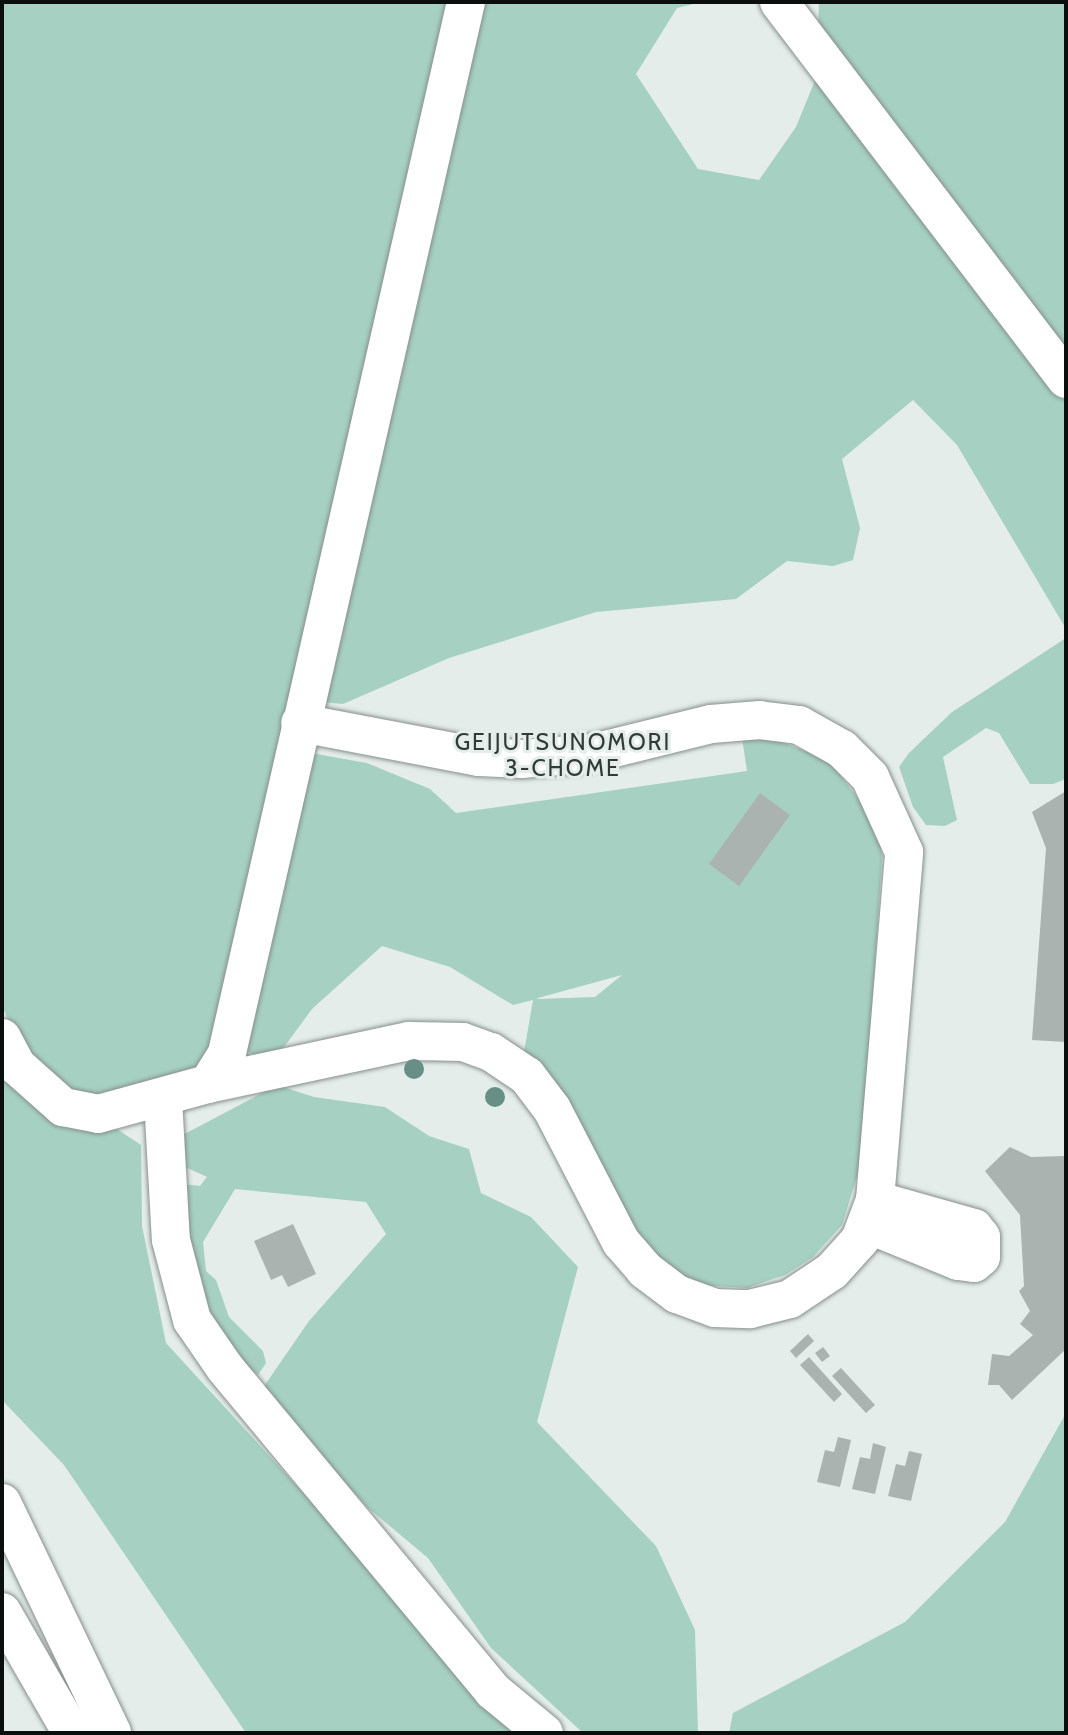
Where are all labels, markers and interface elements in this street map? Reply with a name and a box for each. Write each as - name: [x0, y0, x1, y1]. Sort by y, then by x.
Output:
- district label: GEIJUTSUNOMORI 3-CHOME: [456, 728, 670, 782]

